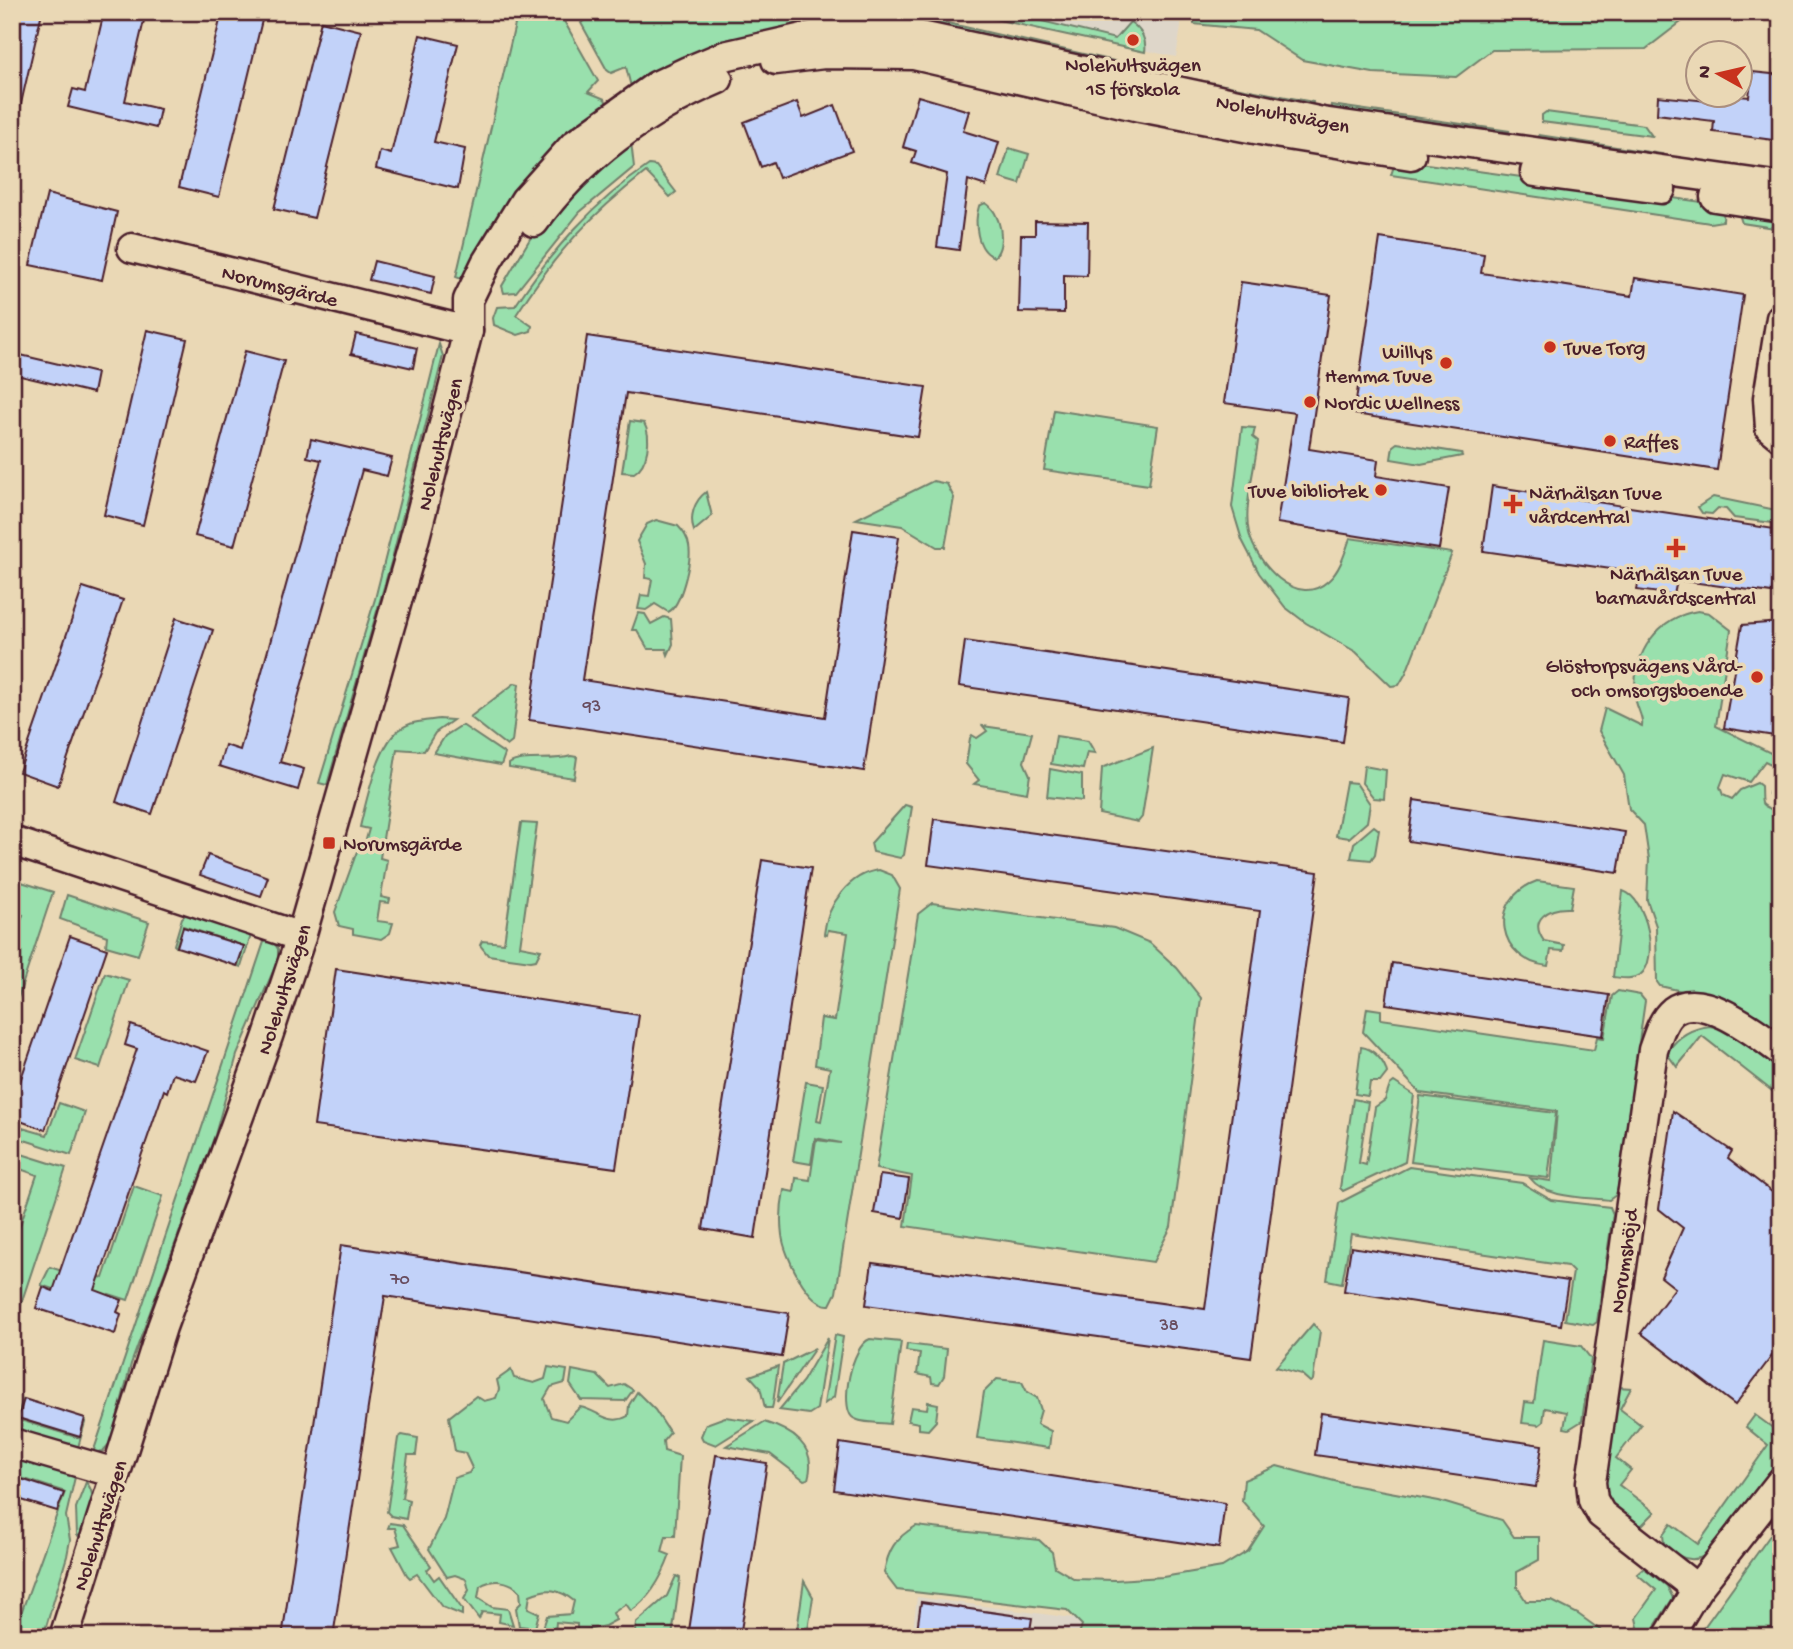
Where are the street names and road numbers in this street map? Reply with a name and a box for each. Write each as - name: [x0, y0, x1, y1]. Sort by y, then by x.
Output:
- street label: Nolehultsvägen: [1213, 91, 1351, 142]
- street label: Norumsgärde: [219, 262, 341, 315]
- street label: Nolehultsvägen: [414, 376, 471, 514]
- street label: Nolehultsvägen: [253, 922, 319, 1059]
- street label: Norumshöjd: [1607, 1206, 1646, 1315]
- street label: Nolehultsvägen: [69, 1458, 135, 1595]

